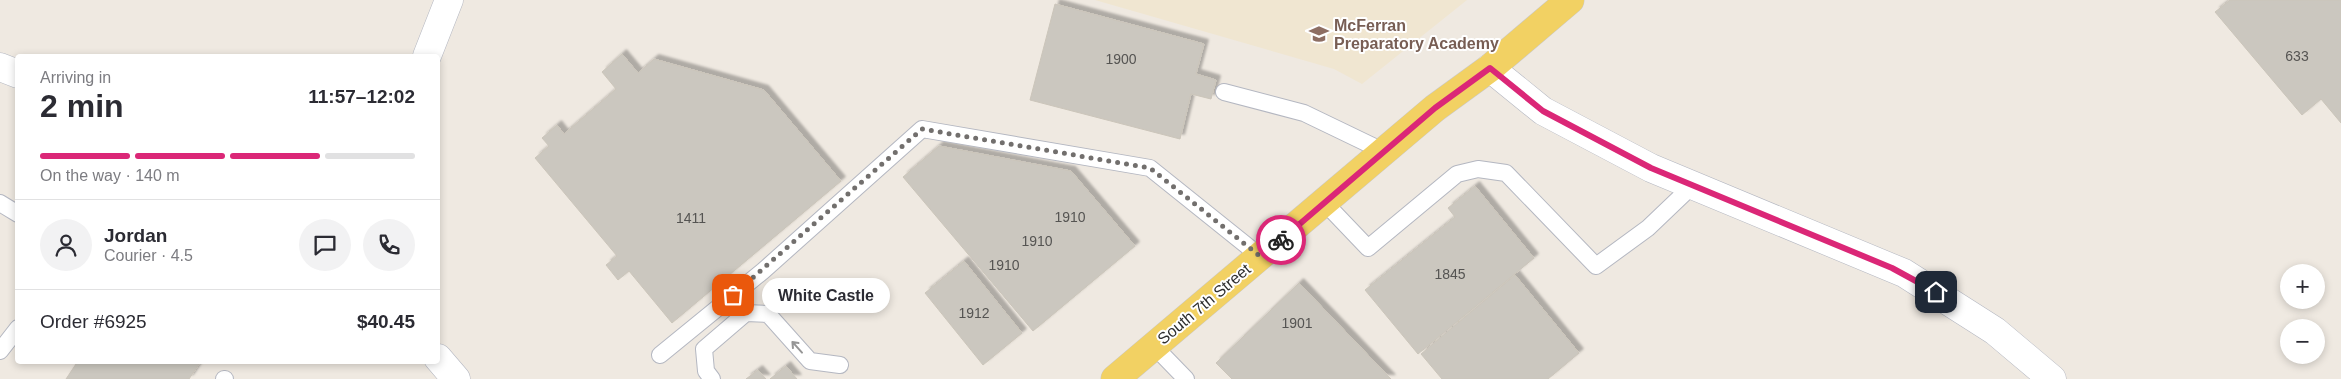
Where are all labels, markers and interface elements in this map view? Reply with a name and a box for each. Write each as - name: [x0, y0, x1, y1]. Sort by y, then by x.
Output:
- place label: McFerran Preparatory Academy: [1334, 17, 1499, 52]
- school or university icon: McFerran Preparatory Academy: [1308, 23, 1330, 45]
- house number: 633: [2285, 48, 2309, 64]
- house number: 1900: [1105, 51, 1137, 67]
- text: Arriving in: [40, 69, 111, 86]
- text: 11:57–12:02: [308, 86, 415, 107]
- text: 2 min: [40, 88, 124, 124]
- text: On the way · 140 m: [40, 167, 180, 184]
- house number: 1910: [1054, 209, 1086, 225]
- house number: 1411: [676, 210, 706, 226]
- courier: [1256, 215, 1306, 265]
- button: person: [40, 219, 92, 271]
- button: chat: [299, 219, 351, 271]
- button: phone: [363, 219, 415, 271]
- text: Jordan: [104, 225, 167, 246]
- icon: bike: [1267, 226, 1295, 254]
- house number: 1910: [1021, 233, 1053, 249]
- text: Courier · 4.5: [104, 247, 193, 264]
- house number: 1910: [988, 257, 1020, 273]
- street label: South 7th Street: [1154, 260, 1254, 348]
- map controls: [2280, 264, 2325, 364]
- button: +: [2280, 264, 2325, 309]
- house number: 1845: [1434, 266, 1466, 282]
- pin: [1915, 271, 1957, 313]
- pin: [712, 274, 754, 316]
- callout: White Castle: [763, 278, 890, 312]
- icon: home: [1922, 278, 1950, 306]
- icon: bag: [719, 281, 747, 309]
- text: White Castle: [778, 287, 874, 304]
- house number: 1912: [958, 305, 990, 321]
- text: Order #6925: [40, 311, 147, 332]
- text: $40.45: [357, 311, 415, 332]
- house number: 1901: [1281, 315, 1313, 331]
- button: −: [2280, 319, 2325, 364]
- one-way arrow: [792, 340, 803, 353]

